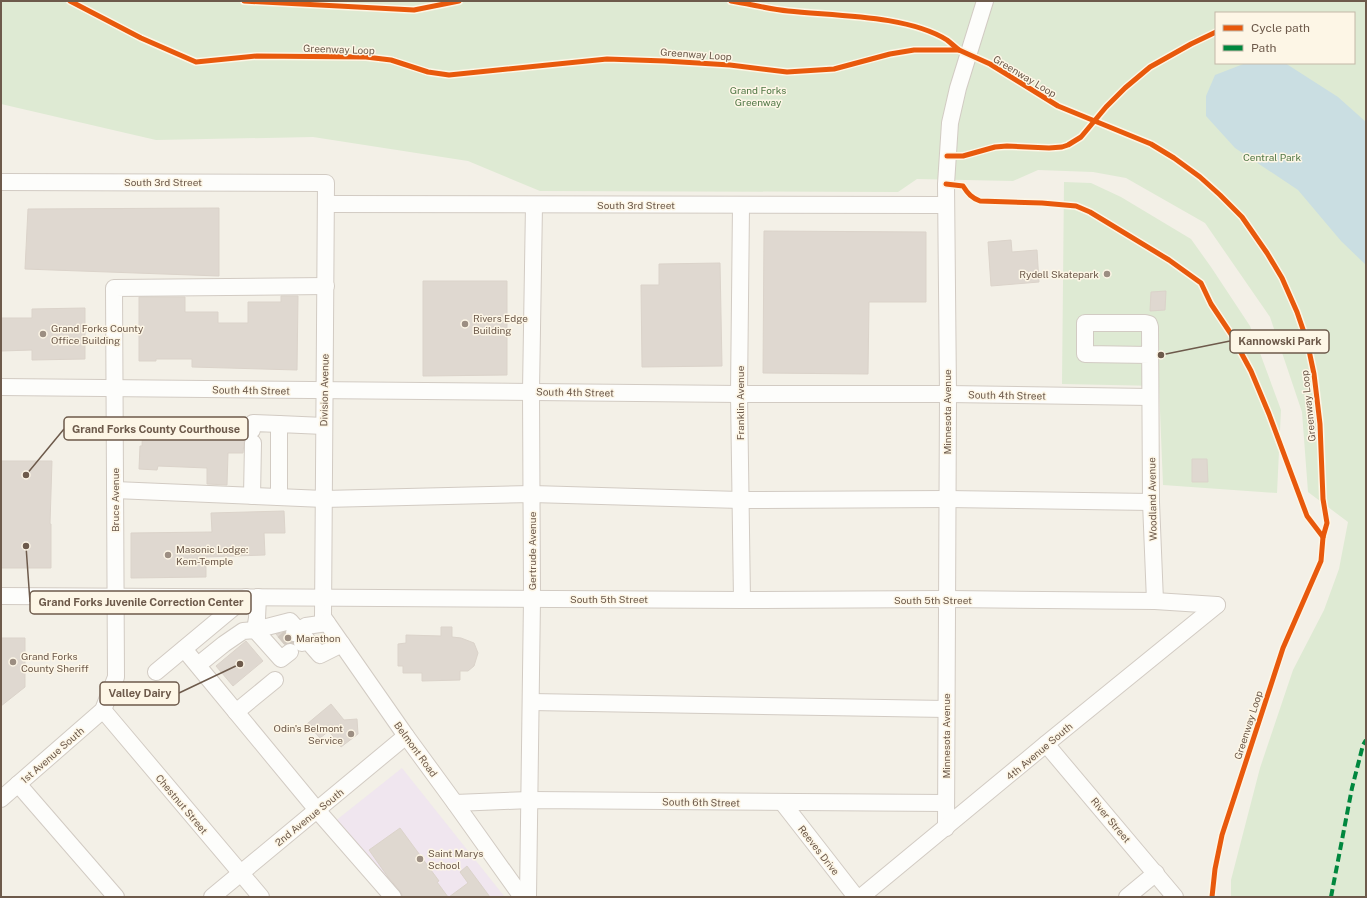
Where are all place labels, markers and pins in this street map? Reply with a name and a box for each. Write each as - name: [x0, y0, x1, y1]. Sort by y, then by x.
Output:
- place label: Rydell Skatepark: [1019, 268, 1099, 280]
- marker: Rydell Skatepark: [1102, 269, 1112, 279]
- place label: Rivers Edge Building: [473, 312, 528, 336]
- marker: Rivers Edge Building: [460, 319, 470, 329]
- place label: Grand Forks County Office Building: [51, 322, 144, 346]
- marker: Grand Forks County Office Building: [38, 329, 48, 339]
- callout: Kannowski Park: [1230, 330, 1329, 353]
- callout: Grand Forks County Courthouse: [64, 417, 248, 440]
- place label: Masonic Lodge: Kem-Temple: [176, 543, 248, 567]
- marker: Masonic Lodge: Kem-Temple: [163, 550, 173, 560]
- callout: Grand Forks Juvenile Correction Center: [30, 591, 251, 614]
- place label: Marathon: [296, 632, 341, 644]
- marker: Marathon: [283, 633, 293, 643]
- place label: Grand Forks County Sheriff: [21, 650, 89, 674]
- marker: Grand Forks County Sheriff: [8, 657, 18, 667]
- callout: Valley Dairy: [100, 682, 179, 705]
- place label: Odin's Belmont Service: [274, 722, 343, 746]
- marker: Odin's Belmont Service: [346, 729, 356, 739]
- place label: Saint Marys School: [428, 847, 483, 871]
- marker: Saint Marys School: [415, 854, 425, 864]

